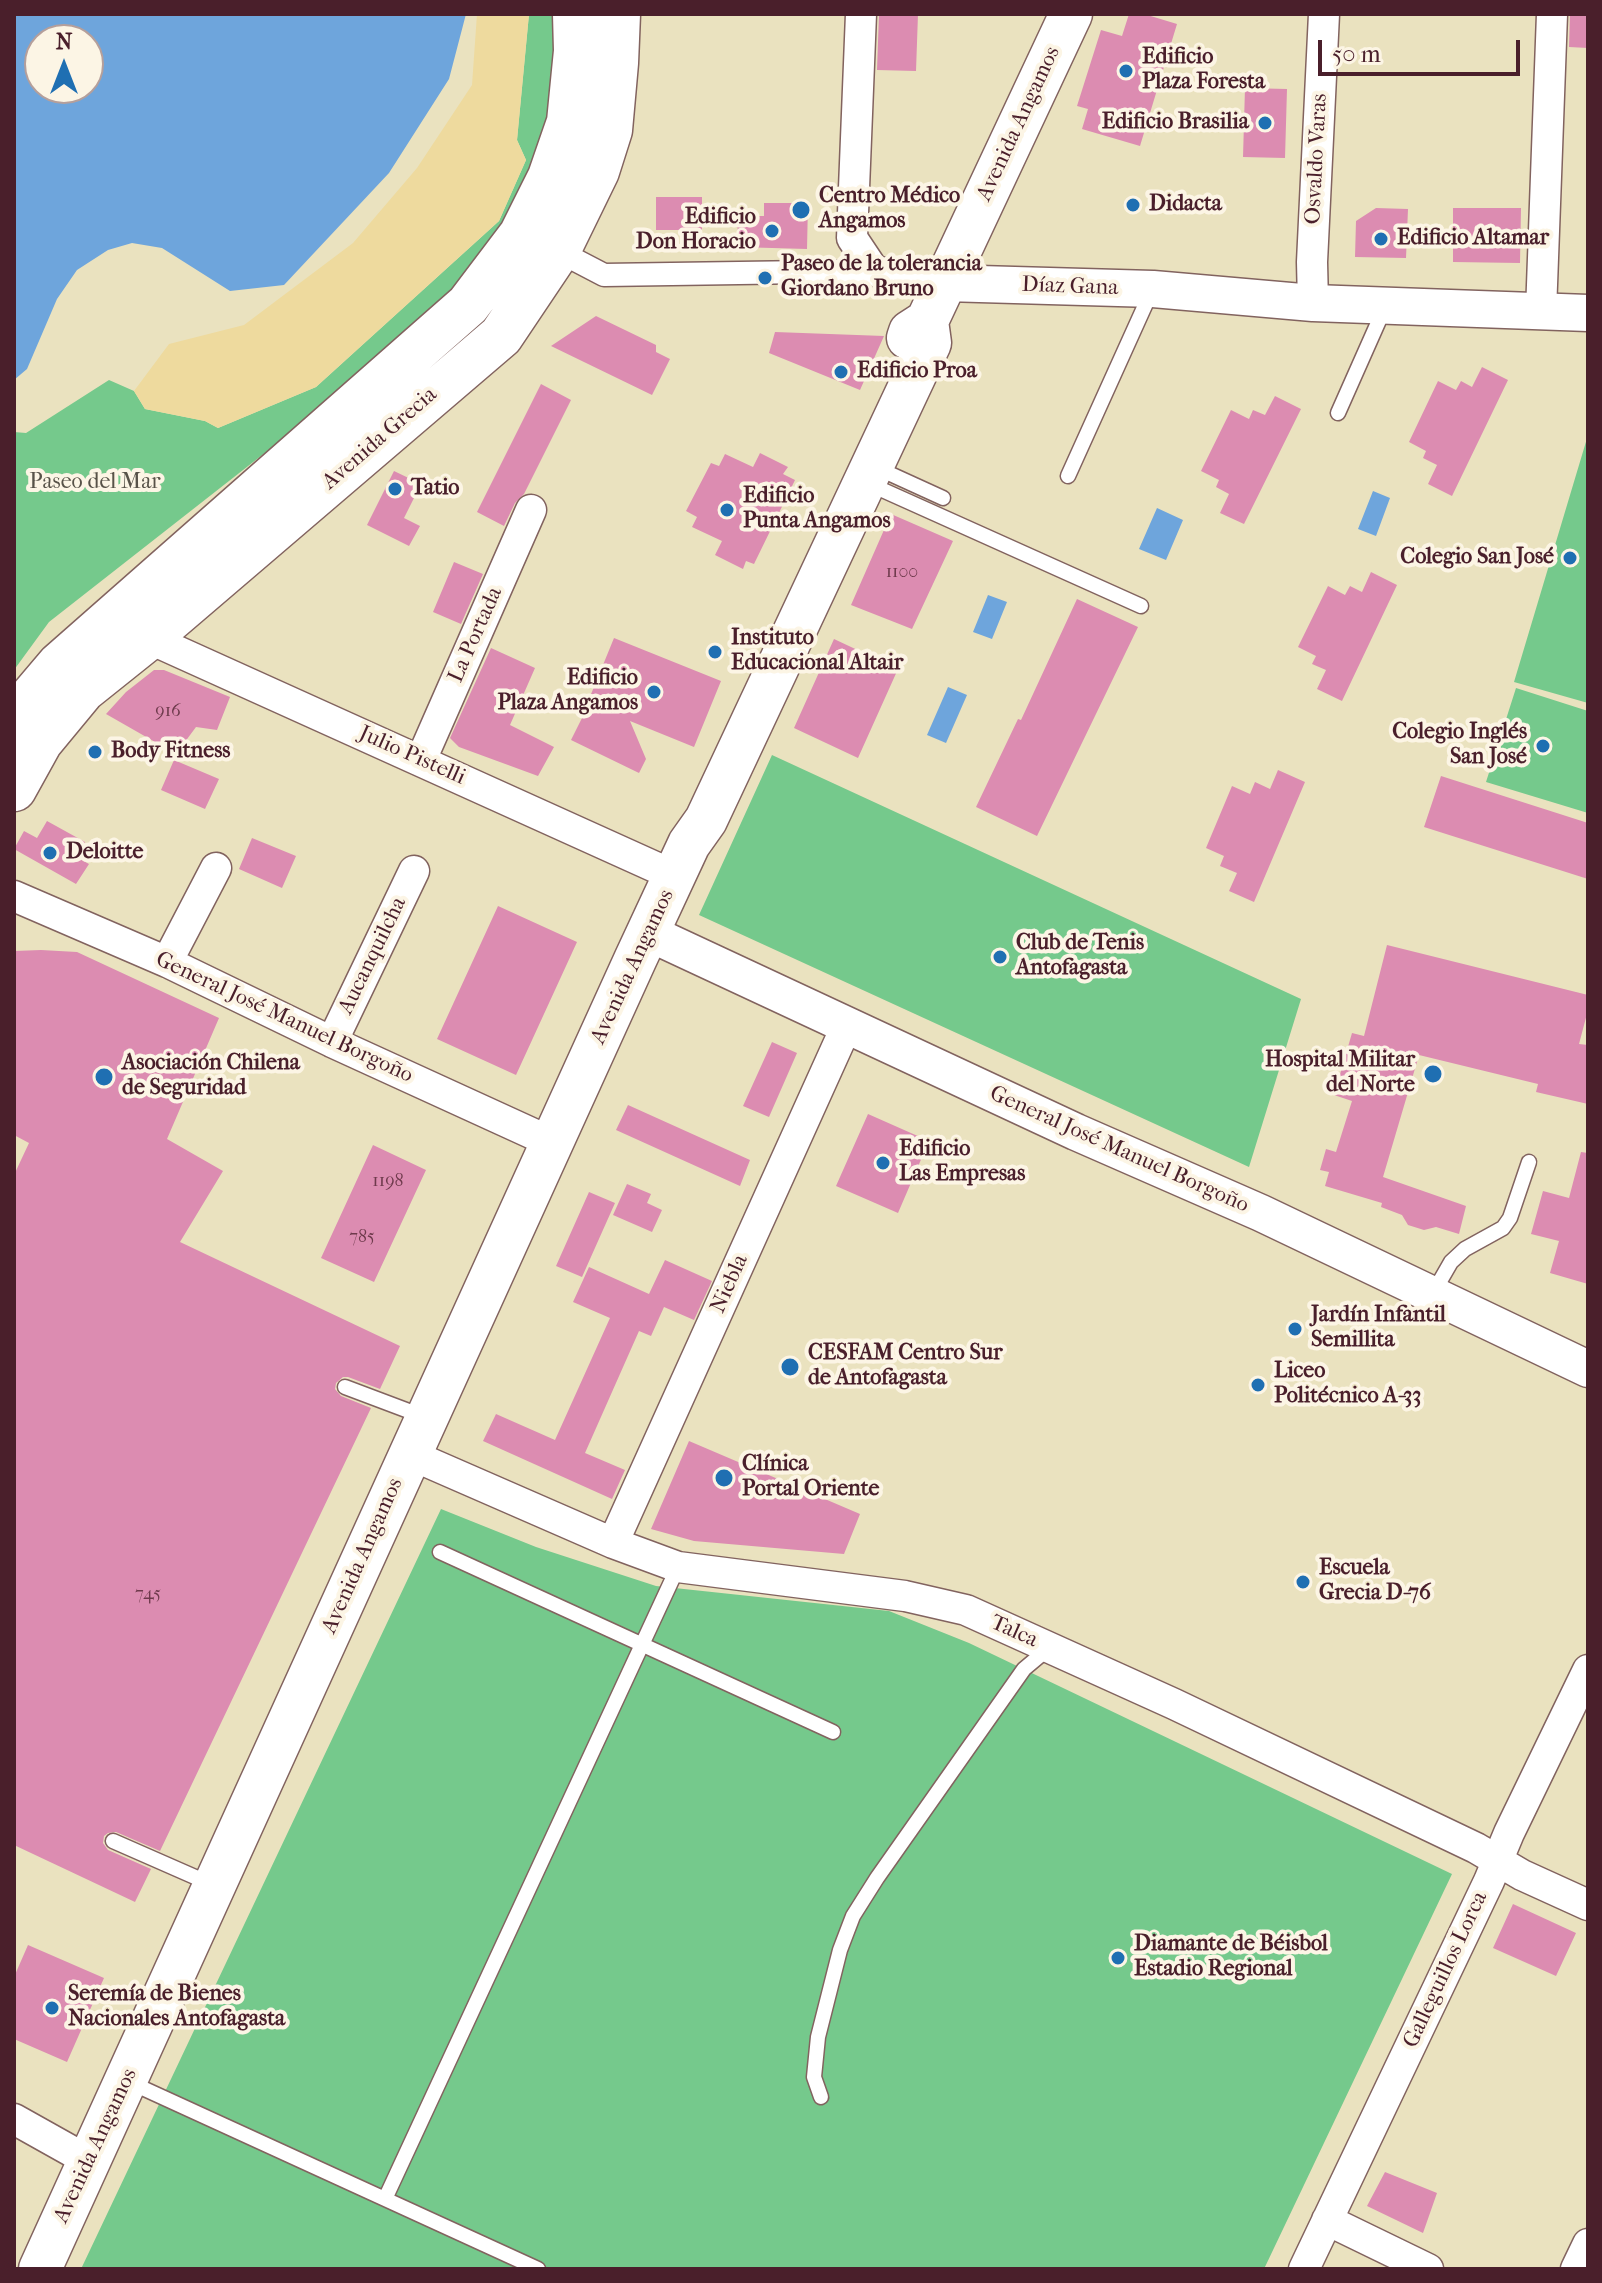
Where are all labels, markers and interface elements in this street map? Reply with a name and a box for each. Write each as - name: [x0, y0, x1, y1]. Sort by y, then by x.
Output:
- north arrow: [24, 24, 104, 104]
- scale bar: [1322, 24, 1524, 74]
- text: N: [56, 29, 72, 55]
- text: 50 m: [1332, 40, 1381, 68]
- street label: Avenida Angamos: [972, 42, 1066, 206]
- place label: Edificio Plaza Foresta: [1142, 45, 1265, 96]
- marker: Edificio Plaza Foresta: [1117, 62, 1135, 80]
- street label: Osvaldo Varas: [1300, 93, 1334, 225]
- place label: Edificio Brasilia: [1102, 110, 1249, 136]
- marker: Edificio Brasilia: [1256, 114, 1274, 132]
- place label: Centro Médico Angamos: [819, 184, 960, 236]
- place label: Didacta: [1149, 192, 1222, 218]
- marker: Didacta: [1124, 196, 1142, 214]
- marker: Centro Médico Angamos: [790, 199, 812, 221]
- place label: Edificio Don Horacio: [636, 205, 756, 256]
- marker: Edificio Don Horacio: [763, 222, 781, 240]
- place label: Edificio Altamar: [1397, 226, 1549, 252]
- marker: Edificio Altamar: [1372, 230, 1390, 248]
- place label: Paseo de la tolerancia Giordano Bruno: [781, 252, 982, 304]
- marker: Paseo de la tolerancia Giordano Bruno: [756, 269, 774, 287]
- street label: Díaz Gana: [1021, 272, 1119, 302]
- place label: Edificio Proa: [857, 359, 977, 385]
- marker: Edificio Proa: [832, 363, 850, 381]
- street label: Avenida Grecia: [317, 382, 443, 496]
- park label: Paseo del Mar: [29, 470, 161, 496]
- place label: Tatio: [411, 476, 459, 502]
- marker: Tatio: [386, 480, 404, 498]
- place label: Edificio Punta Angamos: [743, 484, 891, 536]
- marker: Edificio Punta Angamos: [718, 501, 736, 519]
- place label: Colegio San José: [1400, 545, 1554, 571]
- marker: Colegio San José: [1561, 549, 1579, 567]
- house number: 1100: [886, 562, 918, 584]
- street label: La Portada: [443, 583, 509, 687]
- place label: Instituto Educacional Altair: [731, 626, 903, 678]
- marker: Instituto Educacional Altair: [706, 643, 724, 661]
- place label: Edificio Plaza Angamos: [497, 666, 638, 718]
- marker: Edificio Plaza Angamos: [645, 683, 663, 701]
- house number: 916: [155, 701, 181, 723]
- place label: Colegio Inglés San José: [1392, 720, 1527, 772]
- street label: Julio Pistelli: [355, 721, 469, 791]
- marker: Colegio Inglés San José: [1534, 737, 1552, 755]
- place label: Body Fitness: [111, 739, 230, 765]
- marker: Body Fitness: [86, 743, 104, 761]
- place label: Deloitte: [66, 840, 143, 866]
- marker: Deloitte: [41, 844, 59, 862]
- street label: Avenida Angamos: [586, 885, 680, 1049]
- street label: Aucanquilcha: [333, 893, 413, 1019]
- place label: Club de Tenis Antofagasta: [1016, 931, 1144, 982]
- street label: General José Manuel Borgoño: [151, 947, 417, 1089]
- marker: Club de Tenis Antofagasta: [991, 948, 1009, 966]
- place label: Hospital Militar del Norte: [1265, 1048, 1415, 1100]
- place label: Asociación Chilena de Seguridad: [122, 1051, 300, 1102]
- marker: Hospital Militar del Norte: [1422, 1063, 1444, 1085]
- marker: Asociación Chilena de Seguridad: [93, 1066, 115, 1088]
- street label: General José Manuel Borgoño: [985, 1081, 1253, 1219]
- place label: Edificio Las Empresas: [899, 1137, 1025, 1188]
- marker: Edificio Las Empresas: [874, 1154, 892, 1172]
- house number: 1198: [372, 1171, 404, 1193]
- house number: 785: [349, 1227, 375, 1249]
- street label: Niebla: [705, 1251, 755, 1317]
- place label: Jardín Infantil Semillita: [1311, 1303, 1446, 1354]
- marker: Jardín Infantil Semillita: [1286, 1320, 1304, 1338]
- place label: CESFAM Centro Sur de Antofagasta: [808, 1341, 1002, 1392]
- marker: CESFAM Centro Sur de Antofagasta: [779, 1356, 801, 1378]
- place label: Liceo Politécnico A-33: [1274, 1359, 1421, 1410]
- marker: Liceo Politécnico A-33: [1249, 1376, 1267, 1394]
- place label: Clínica Portal Oriente: [742, 1452, 879, 1504]
- marker: Clínica Portal Oriente: [713, 1467, 735, 1489]
- street label: Avenida Angamos: [317, 1474, 409, 1638]
- place label: Escuela Grecia D-76: [1319, 1556, 1431, 1608]
- marker: Escuela Grecia D-76: [1294, 1573, 1312, 1591]
- house number: 745: [135, 1584, 161, 1606]
- street label: Talca: [986, 1610, 1042, 1654]
- street label: Galleguillos Lorca: [1398, 1888, 1494, 2052]
- place label: Diamante de Béisbol Estadio Regional: [1134, 1932, 1328, 1984]
- marker: Diamante de Béisbol Estadio Regional: [1109, 1949, 1127, 1967]
- place label: Seremía de Bienes Nacionales Antofagasta: [68, 1982, 285, 2034]
- marker: Seremía de Bienes Nacionales Antofagasta: [43, 1999, 61, 2017]
- street label: Avenida Angamos: [49, 2064, 143, 2228]

